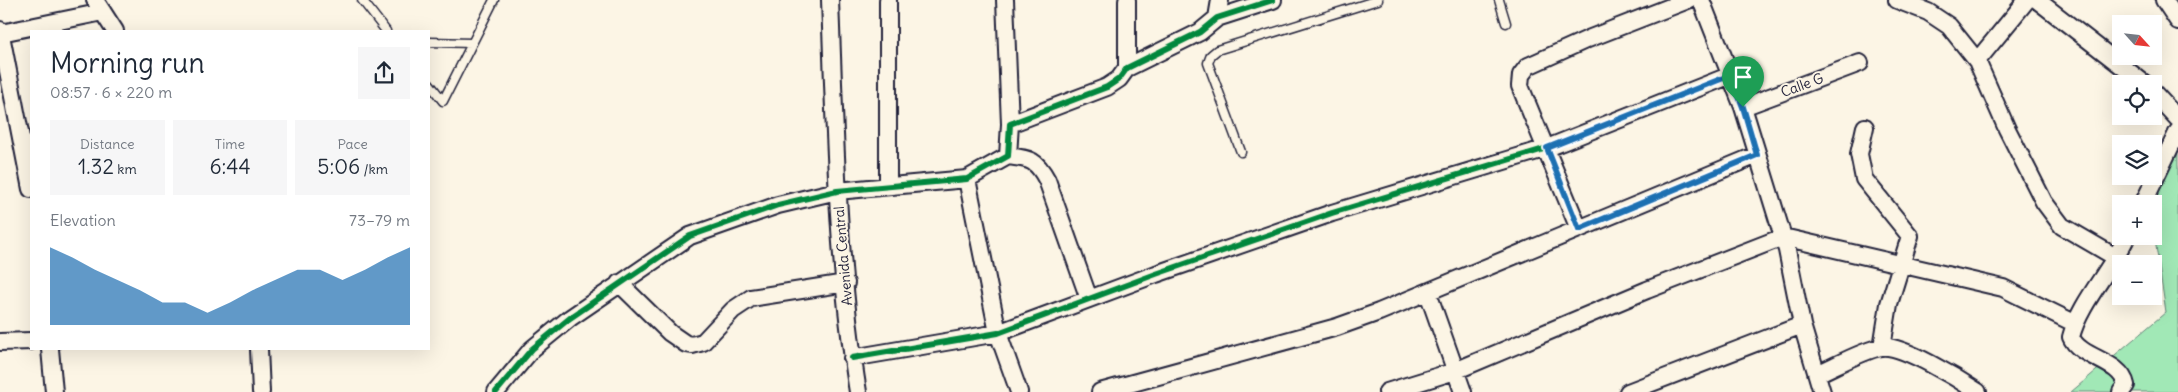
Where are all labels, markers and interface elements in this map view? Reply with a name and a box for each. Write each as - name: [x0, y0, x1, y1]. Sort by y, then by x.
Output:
- north arrow: [2112, 15, 2162, 65]
- map controls: [2112, 15, 2162, 305]
- text: Morning run: [50, 45, 205, 81]
- button: share: [358, 47, 410, 99]
- pin: [1722, 56, 1764, 107]
- icon: arrive: [1729, 63, 1757, 91]
- street label: Calle G: [1778, 69, 1826, 101]
- button: locate: [2112, 75, 2162, 125]
- text: 08:57 · 6 × 220 m: [50, 82, 172, 102]
- text: Distance: [80, 135, 135, 153]
- text: Time: [215, 135, 245, 153]
- text: Pace: [337, 135, 368, 153]
- button: layers: [2112, 135, 2162, 185]
- text: 1.32: [78, 153, 114, 180]
- text: 6:44: [209, 153, 251, 180]
- text: 5:06: [317, 153, 360, 180]
- text: km: [114, 160, 137, 178]
- text: /km: [360, 160, 388, 178]
- button: +: [2112, 195, 2162, 245]
- street label: Avenida Central: [830, 205, 856, 307]
- text: Elevation: [50, 210, 116, 230]
- text: 73–79 m: [349, 210, 410, 230]
- button: −: [2112, 255, 2162, 305]

